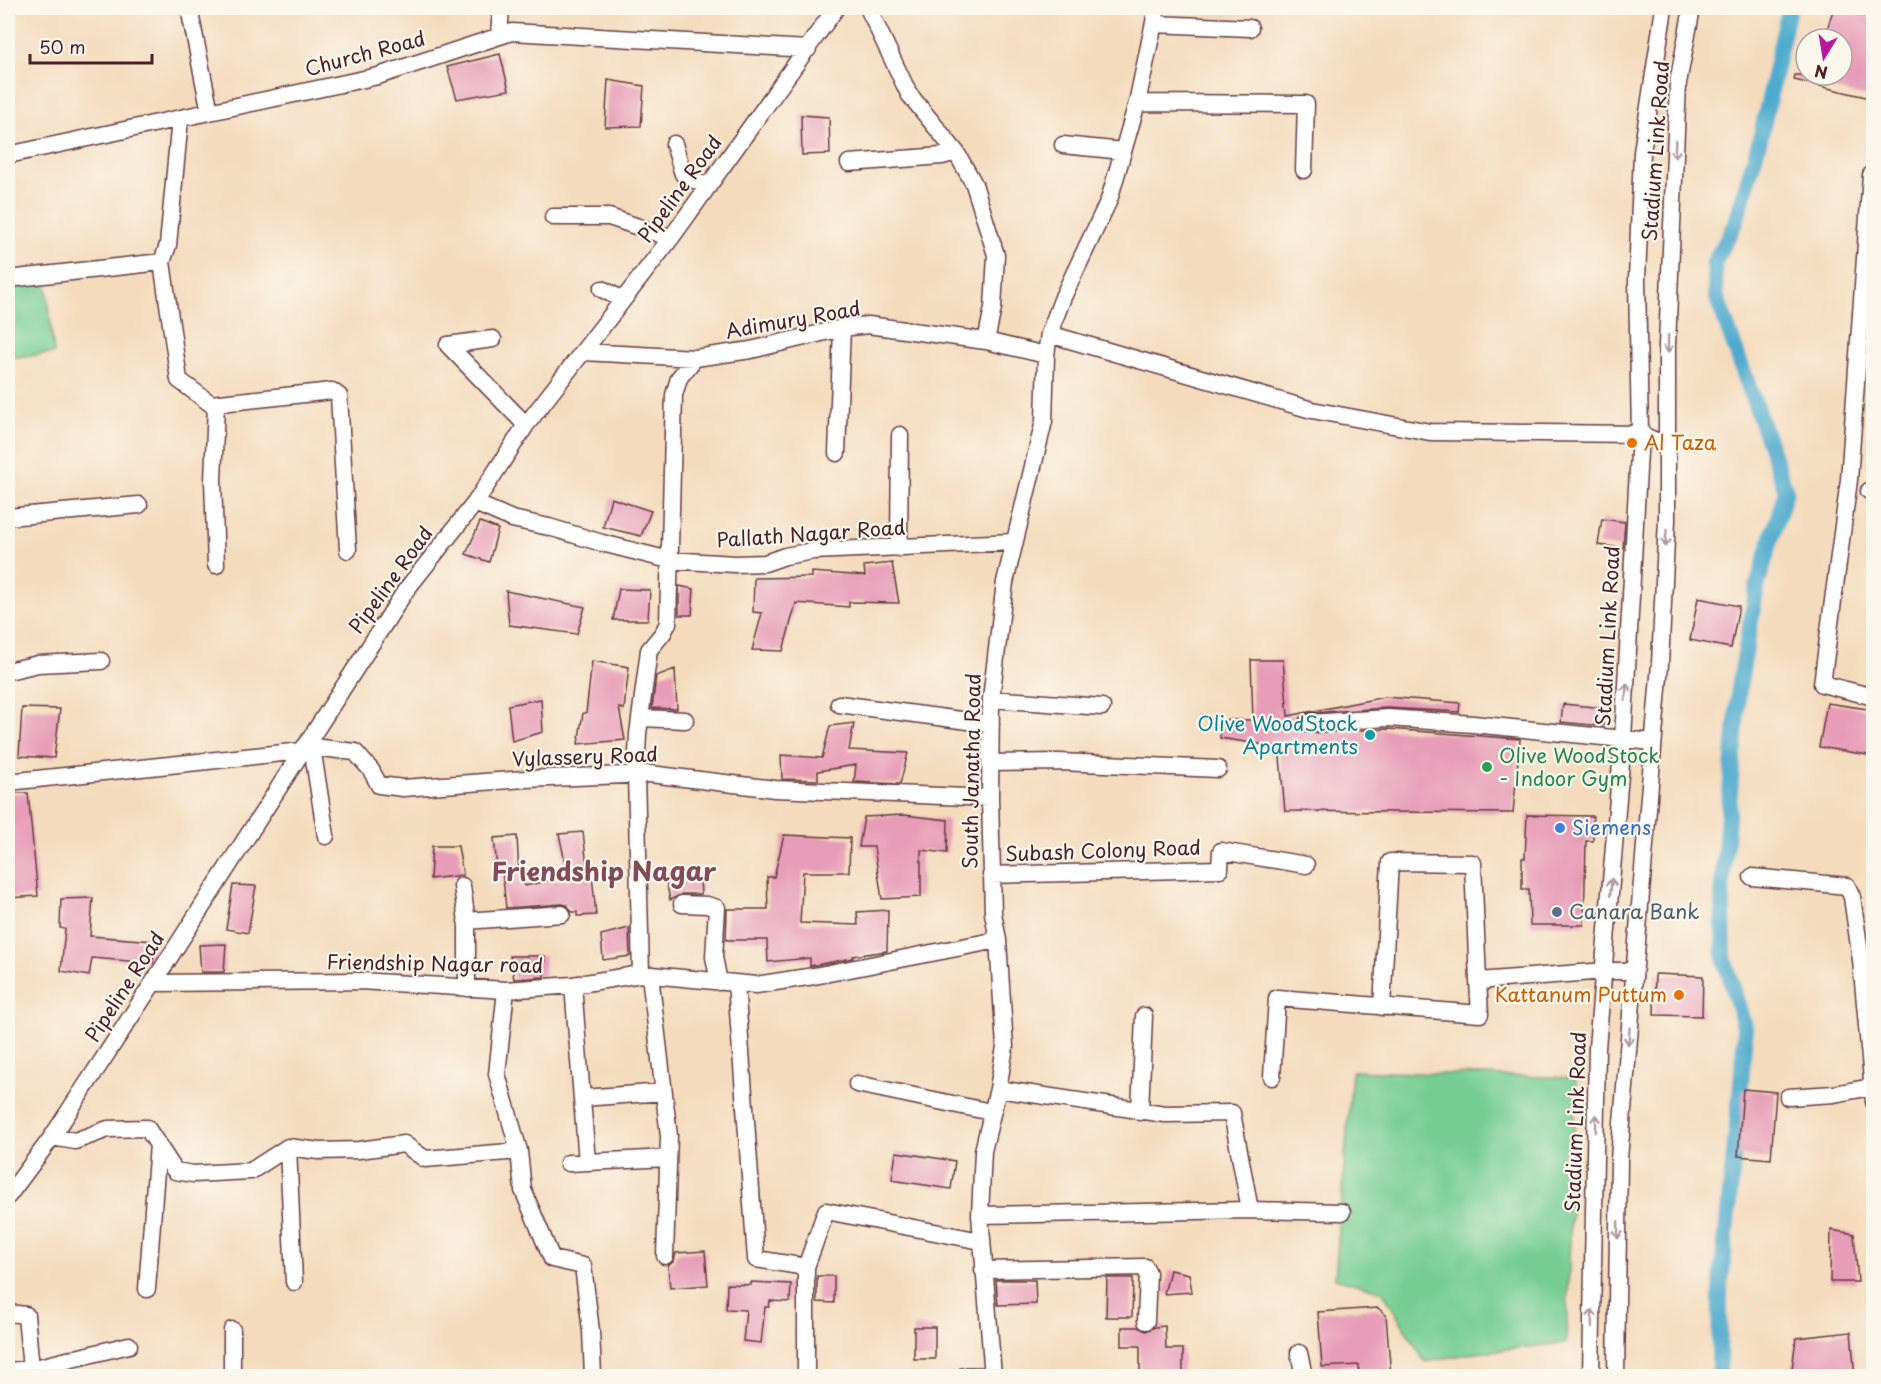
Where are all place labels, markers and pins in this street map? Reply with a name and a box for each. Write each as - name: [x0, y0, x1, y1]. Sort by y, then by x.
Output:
- place label: Al Taza: [1644, 427, 1717, 457]
- marker: Al Taza: [1625, 436, 1639, 450]
- place label: Olive WoodStock Apartments: [1197, 708, 1358, 761]
- marker: Olive WoodStock Apartments: [1363, 728, 1377, 742]
- place label: Olive WoodStock - Indoor Gym: [1499, 740, 1660, 793]
- marker: Olive WoodStock - Indoor Gym: [1480, 760, 1494, 774]
- place label: Siemens: [1572, 812, 1651, 842]
- marker: Siemens: [1553, 821, 1567, 835]
- place label: Canara Bank: [1569, 896, 1699, 926]
- marker: Canara Bank: [1550, 905, 1564, 919]
- place label: Kattanum Puttum: [1495, 979, 1667, 1009]
- marker: Kattanum Puttum: [1672, 988, 1686, 1002]

